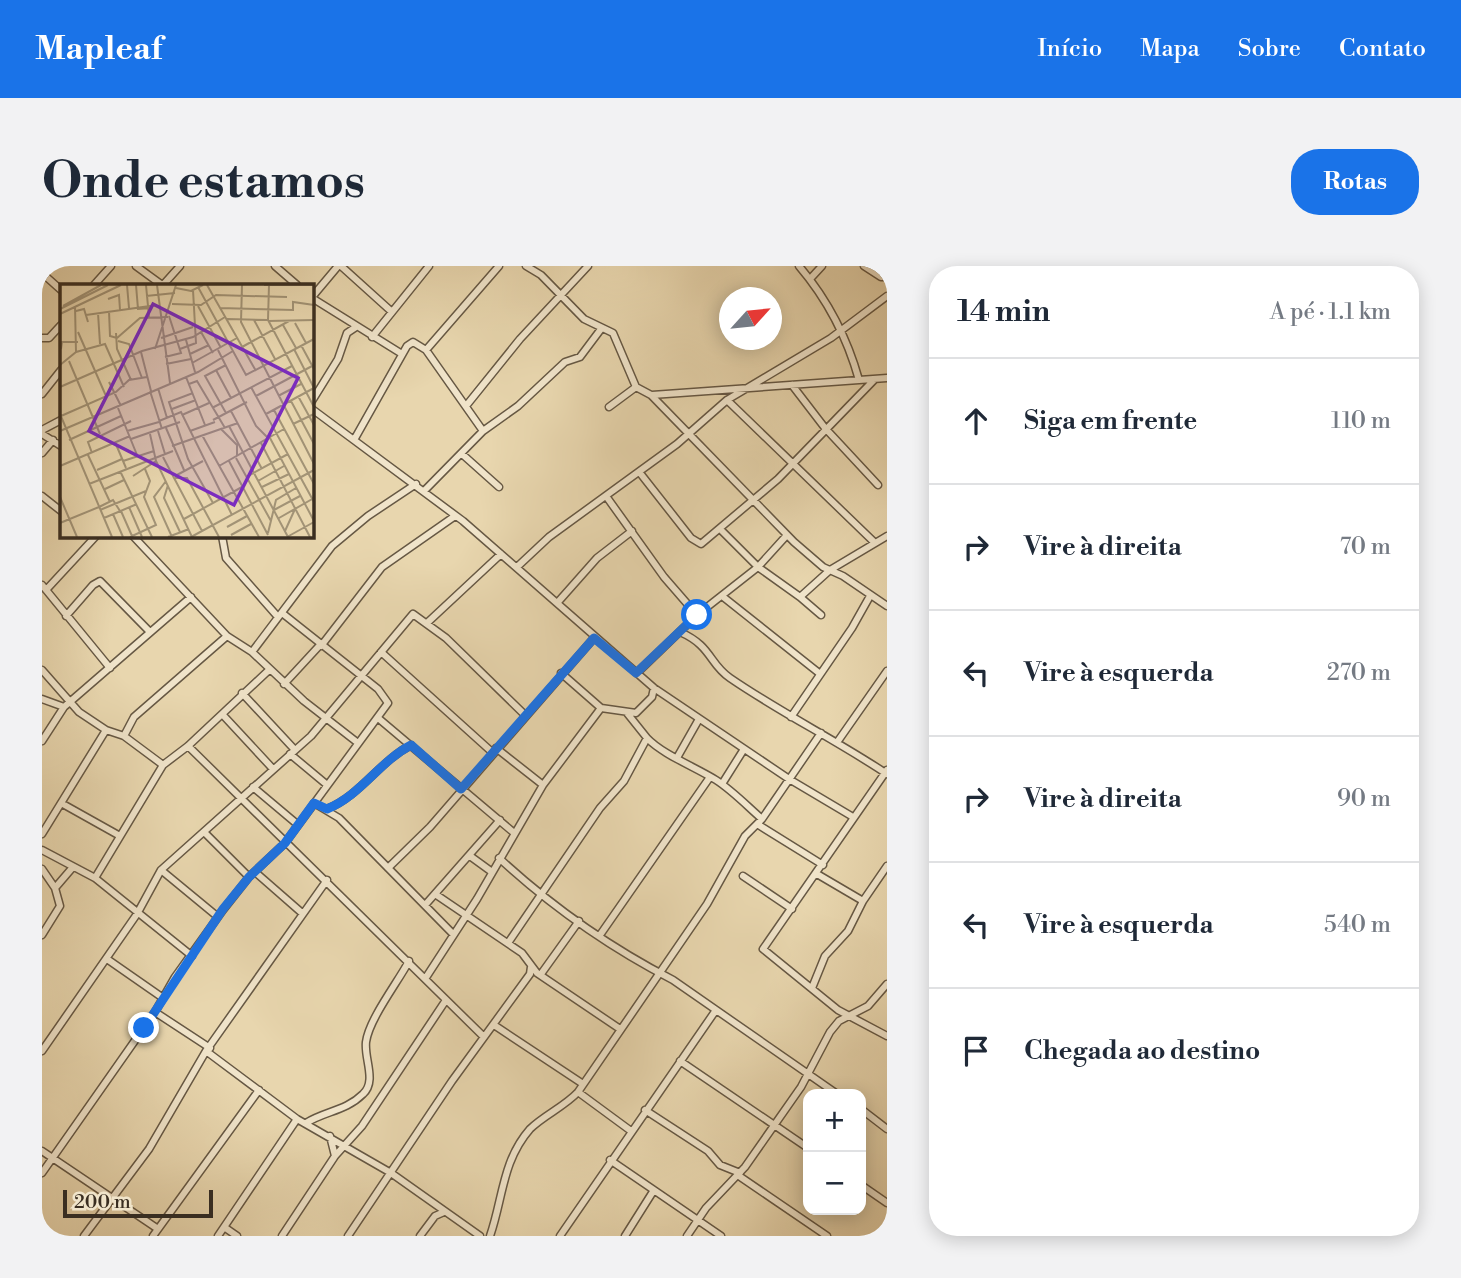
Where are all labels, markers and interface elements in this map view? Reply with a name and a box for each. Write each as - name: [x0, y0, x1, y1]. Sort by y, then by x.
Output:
- text: Mapleaf: [35, 29, 162, 70]
- text: Início: [1038, 34, 1102, 64]
- text: Mapa: [1140, 34, 1200, 64]
- text: Sobre: [1238, 34, 1301, 64]
- text: Contato: [1339, 34, 1426, 64]
- button: Rotas: [1291, 149, 1419, 215]
- text: Onde estamos: [42, 152, 365, 213]
- inset map: [60, 284, 313, 537]
- north arrow: [719, 287, 782, 350]
- text: 14 min: [957, 293, 1050, 331]
- text: A pé · 1.1 km: [1270, 298, 1391, 326]
- icon: ahead: [957, 402, 995, 440]
- text: Siga em frente: [1024, 405, 1197, 437]
- text: 110 m: [1331, 407, 1391, 435]
- icon: right: [957, 528, 995, 566]
- text: Vire à direita: [1024, 531, 1182, 563]
- text: 70 m: [1340, 533, 1391, 561]
- route start: [681, 599, 712, 630]
- icon: left: [957, 654, 995, 692]
- text: Vire à esquerda: [1024, 657, 1214, 689]
- text: 270 m: [1327, 659, 1391, 687]
- icon: right: [957, 780, 995, 818]
- text: Vire à direita: [1024, 783, 1182, 815]
- text: 90 m: [1337, 785, 1391, 813]
- icon: left: [957, 906, 995, 944]
- text: Vire à esquerda: [1024, 909, 1214, 941]
- text: 540 m: [1324, 911, 1391, 939]
- route end: [128, 1012, 159, 1043]
- icon: arrive: [957, 1032, 995, 1070]
- text: Chegada ao destino: [1024, 1035, 1260, 1067]
- map controls: [803, 1089, 866, 1215]
- button: +: [803, 1089, 866, 1152]
- button: −: [803, 1152, 866, 1215]
- scale bar: [63, 1187, 214, 1219]
- text: 200 m: [74, 1190, 131, 1214]

